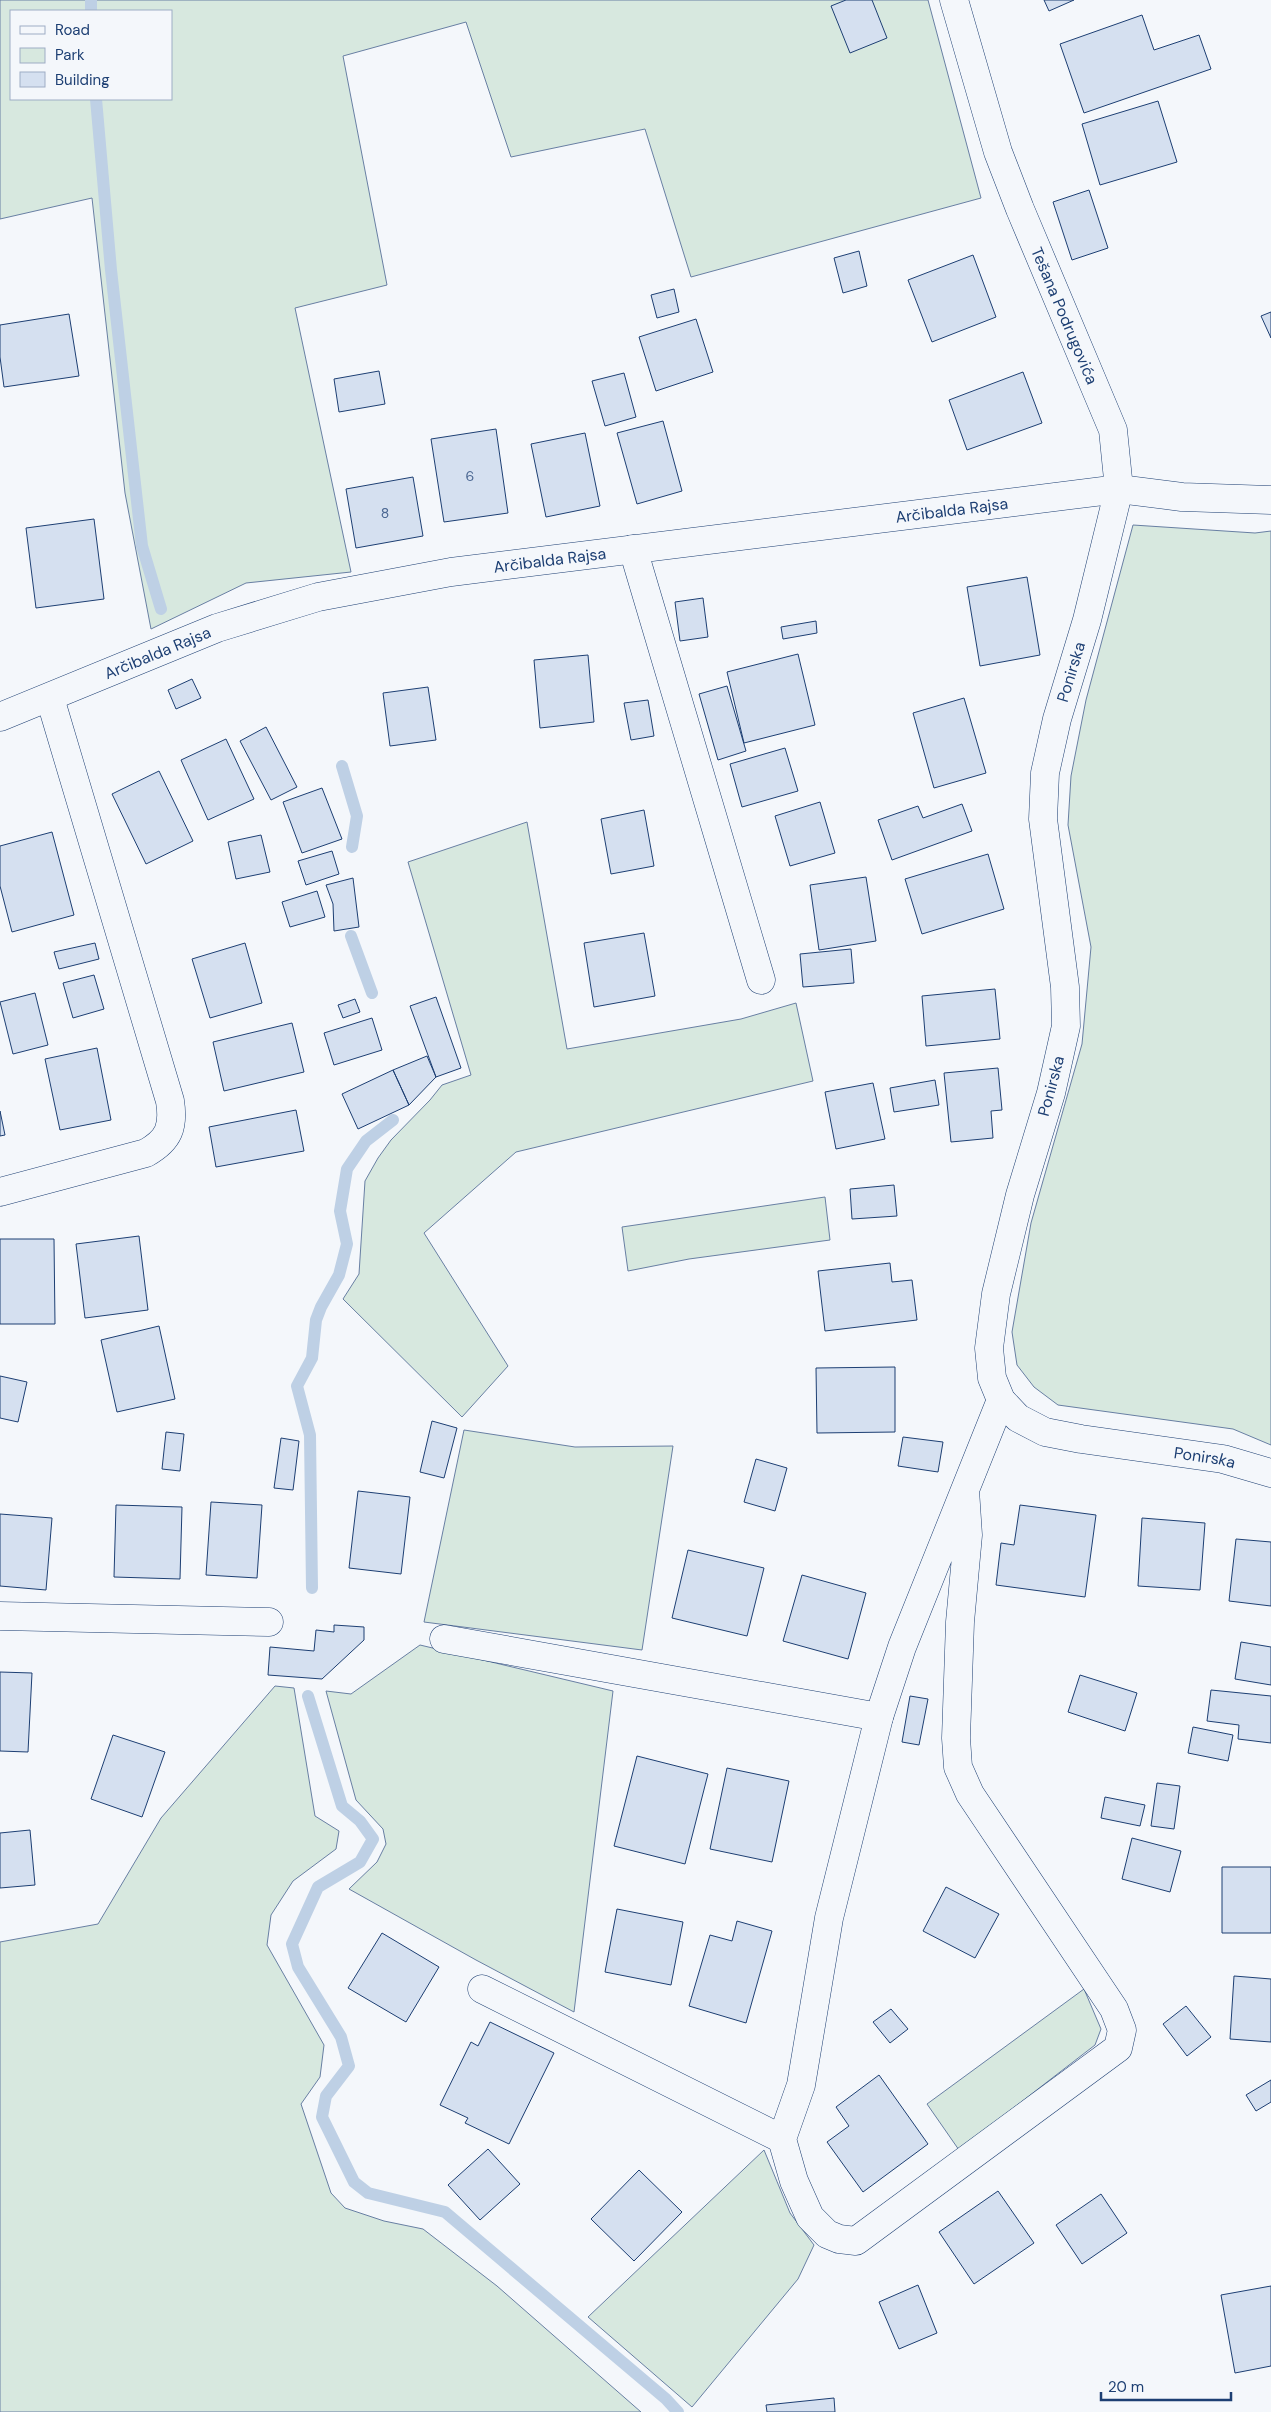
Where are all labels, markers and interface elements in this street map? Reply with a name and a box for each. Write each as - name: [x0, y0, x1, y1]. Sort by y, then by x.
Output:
- legend: [10, 10, 172, 100]
- text: Road: [55, 20, 90, 40]
- text: Park: [55, 45, 85, 65]
- text: Building: [55, 70, 110, 90]
- street label: Tešana Podrugovića: [1027, 244, 1103, 387]
- house number: 6: [466, 467, 474, 485]
- street label: Arčibalda Rajsa: [894, 492, 1009, 527]
- house number: 8: [381, 504, 389, 522]
- street label: Arčibalda Rajsa: [492, 542, 607, 577]
- street label: Arčibalda Rajsa: [101, 621, 214, 684]
- street label: Ponirska: [1052, 639, 1090, 705]
- street label: Ponirska: [1033, 1053, 1069, 1119]
- street label: Ponirska: [1173, 1442, 1238, 1473]
- scale bar: [1101, 2370, 1231, 2402]
- text: 20 m: [1108, 2377, 1144, 2397]

